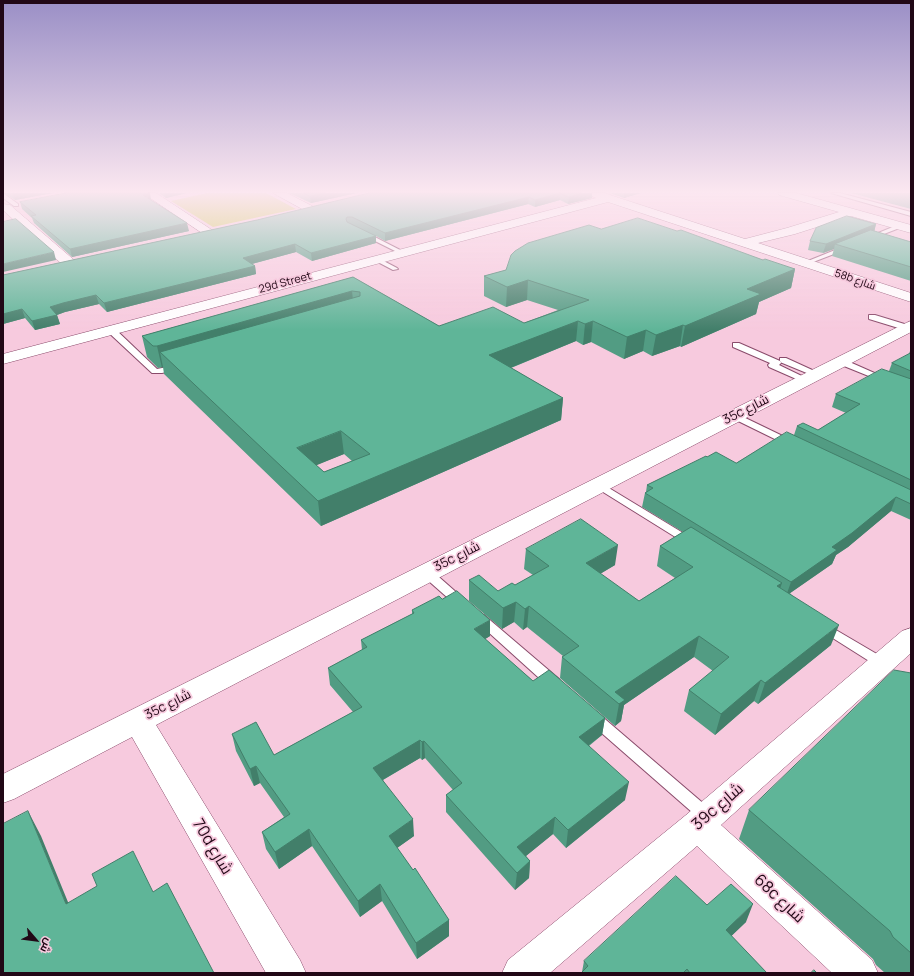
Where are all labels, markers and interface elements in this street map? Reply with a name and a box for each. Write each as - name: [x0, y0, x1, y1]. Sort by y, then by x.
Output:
- street label: 58b شارع: [833, 267, 877, 293]
- street label: 29d Street: [257, 270, 313, 296]
- street label: 35c شارع: [720, 392, 772, 428]
- street label: 35c شارع: [431, 539, 483, 575]
- street label: 35c شارع: [142, 687, 194, 723]
- street label: 39c شارع: [688, 779, 748, 835]
- street label: 70d شارع: [188, 816, 236, 878]
- street label: 68c شارع: [750, 871, 808, 927]
- north arrow: [16, 920, 56, 960]
- text: ش: [37, 936, 57, 956]

